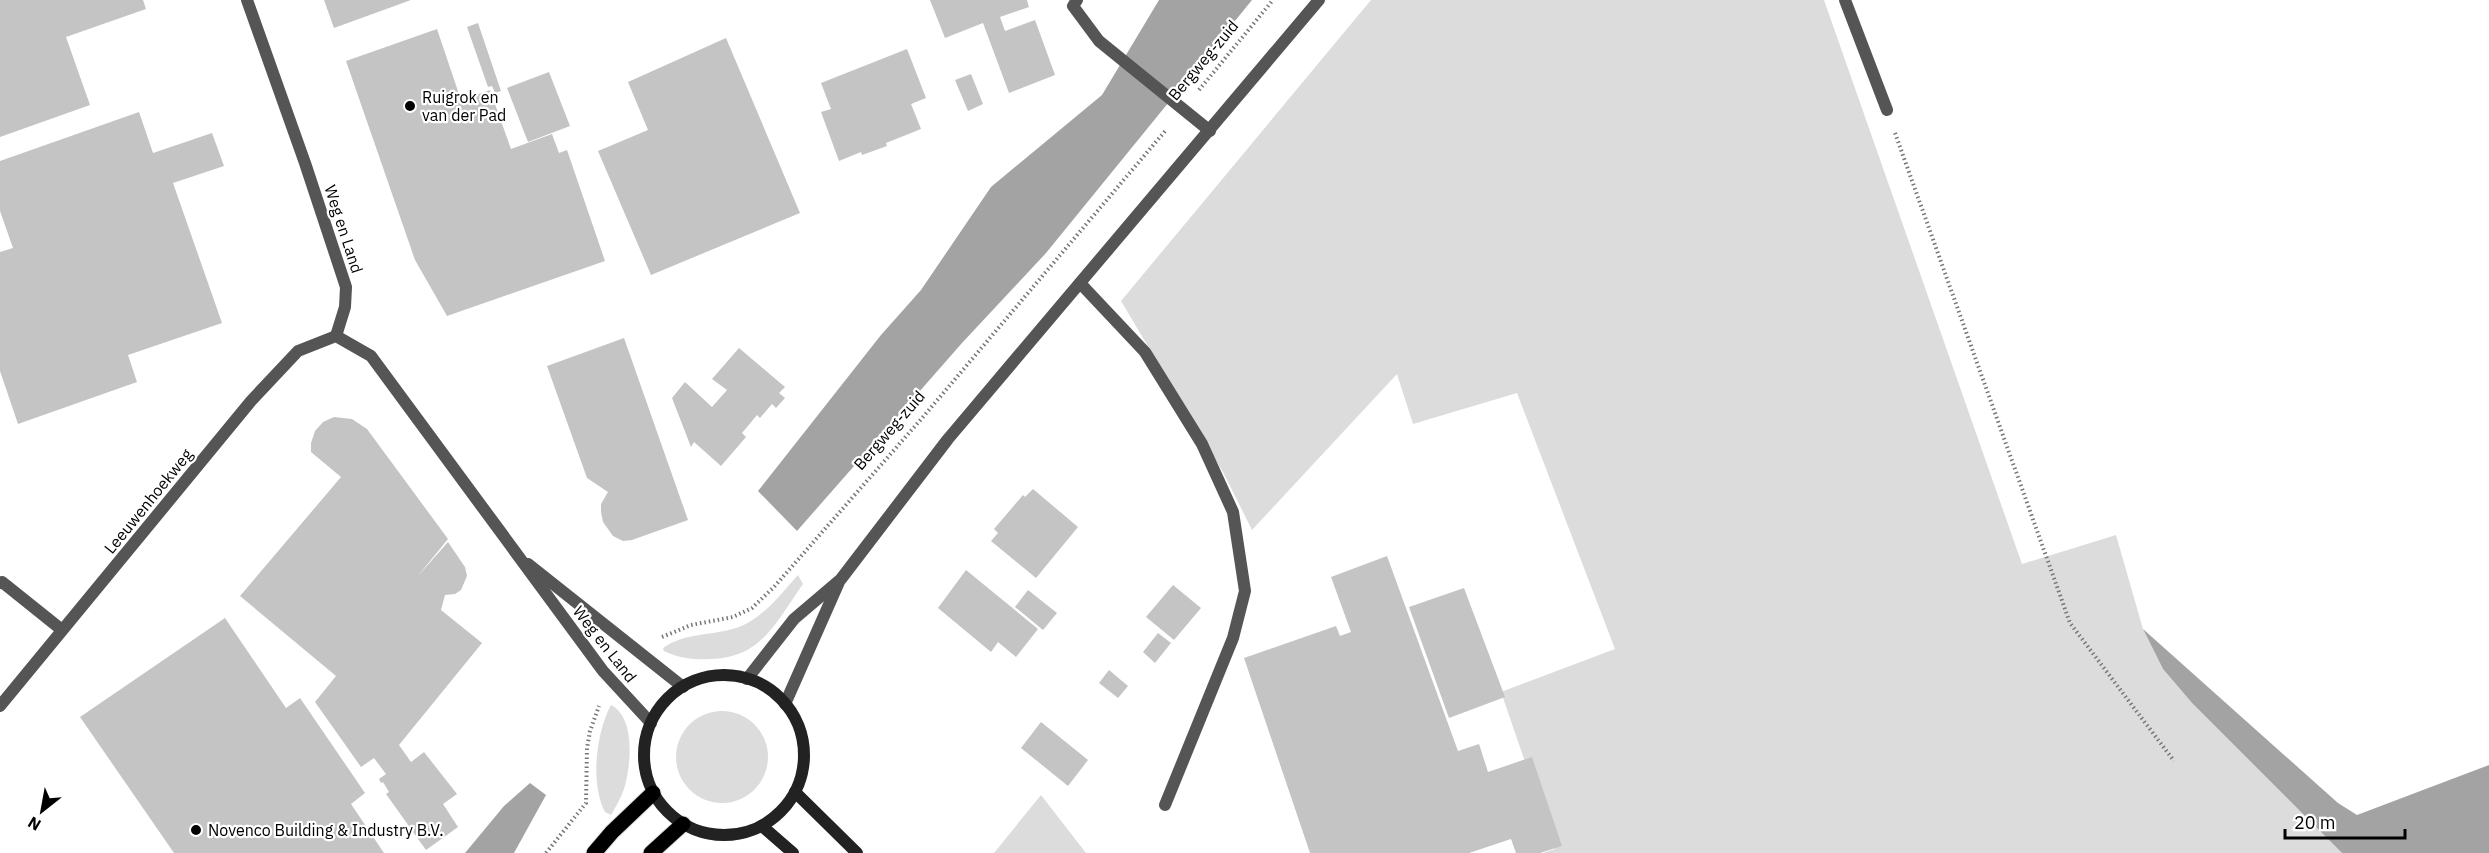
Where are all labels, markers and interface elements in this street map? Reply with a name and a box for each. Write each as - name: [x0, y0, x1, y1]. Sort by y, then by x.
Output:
- street label: Bergweg-zuid: [1164, 16, 1242, 104]
- place label: Ruigrok en van der Pad: [422, 87, 506, 125]
- marker: Ruigrok en van der Pad: [403, 99, 417, 113]
- street label: Weg en Land: [320, 182, 368, 276]
- street label: Bergweg-zuid: [849, 386, 929, 474]
- street label: Leeuwenhoekweg: [100, 444, 197, 558]
- street label: Weg en Land: [569, 602, 641, 686]
- north arrow: [12, 781, 72, 841]
- scale bar: [2285, 802, 2405, 840]
- text: 20 m: [2294, 811, 2336, 834]
- text: N: [24, 812, 44, 835]
- place label: Novenco Building & Industry B.V.: [208, 820, 444, 840]
- marker: Novenco Building & Industry B.V.: [189, 823, 203, 837]

